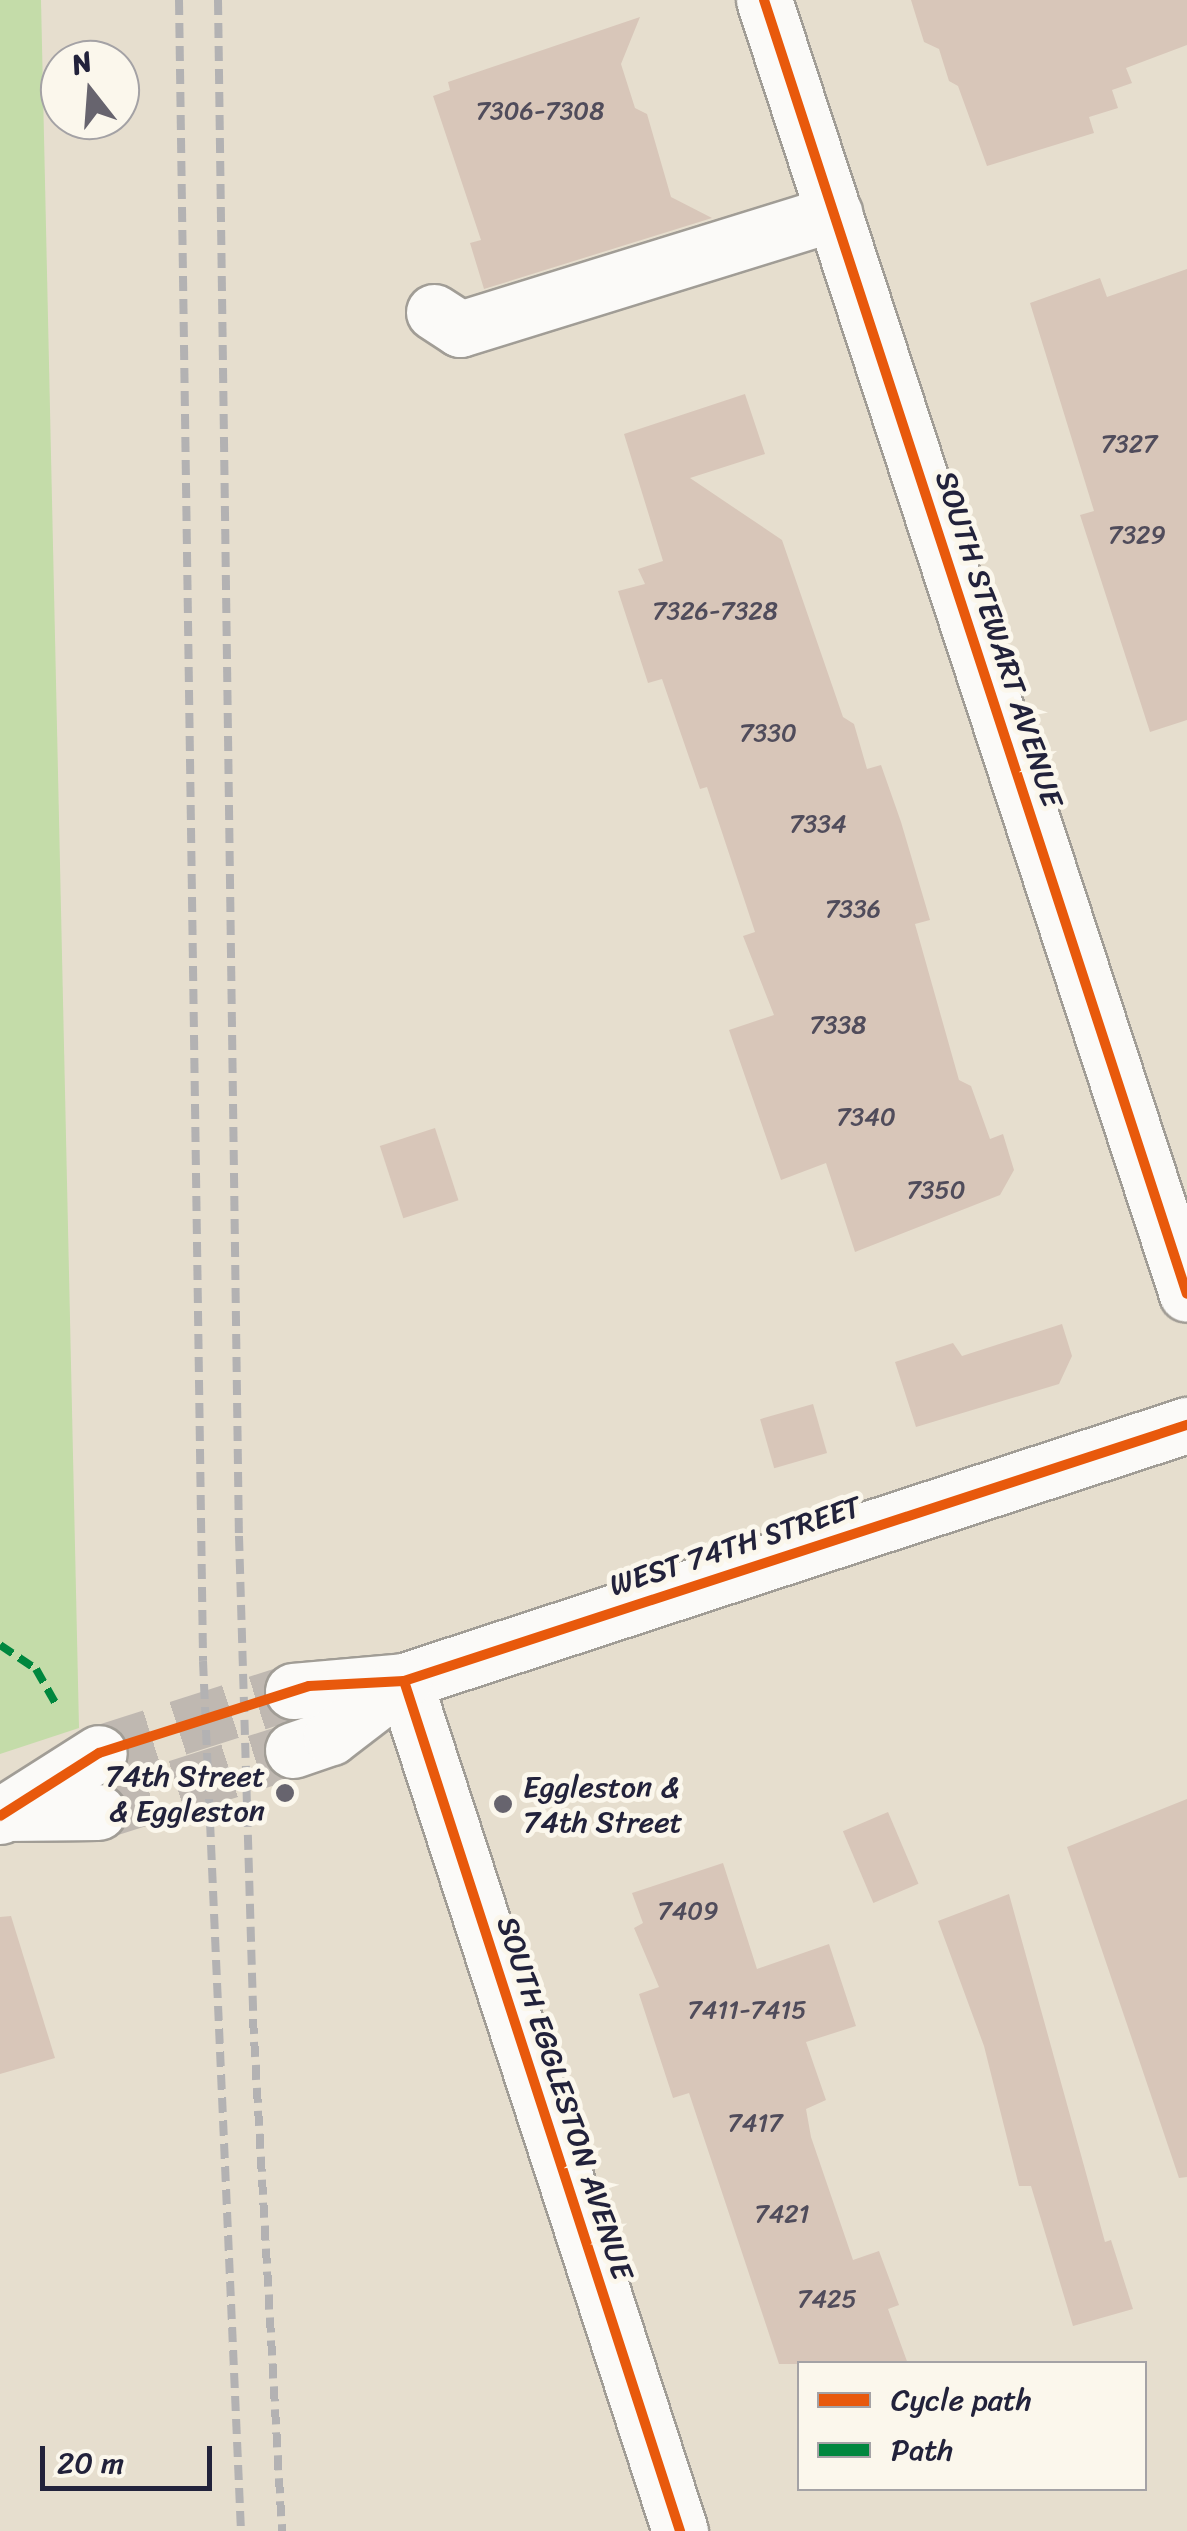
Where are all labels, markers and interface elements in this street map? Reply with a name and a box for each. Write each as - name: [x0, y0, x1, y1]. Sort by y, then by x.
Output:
- text: N: [65, 36, 98, 89]
- north arrow: [40, 40, 140, 140]
- house number: 7306-7308: [476, 96, 604, 126]
- house number: 7327: [1101, 429, 1157, 459]
- street label: SOUTH STEWART AVENUE: [928, 467, 1070, 811]
- house number: 7329: [1108, 520, 1166, 550]
- house number: 7326-7328: [652, 596, 778, 626]
- house number: 7330: [739, 718, 797, 748]
- house number: 7334: [789, 809, 847, 839]
- house number: 7336: [825, 894, 881, 924]
- house number: 7338: [810, 1010, 866, 1040]
- house number: 7340: [836, 1102, 896, 1132]
- house number: 7350: [906, 1175, 966, 1205]
- street label: WEST 74TH STREET: [603, 1488, 867, 1604]
- place label: 74th Street & Eggleston: [105, 1758, 265, 1828]
- place label: Eggleston & 74th Street: [523, 1769, 683, 1840]
- marker: 74th Street & Eggleston: [274, 1782, 296, 1804]
- marker: Eggleston & 74th Street: [492, 1793, 514, 1815]
- house number: 7409: [657, 1896, 719, 1926]
- street label: SOUTH EGGLESTON AVENUE: [489, 1911, 641, 2285]
- house number: 7411-7415: [688, 1995, 806, 2025]
- house number: 7417: [728, 2108, 782, 2138]
- house number: 7421: [754, 2199, 810, 2229]
- house number: 7425: [797, 2284, 857, 2314]
- legend: [797, 2361, 1147, 2491]
- text: Cycle path: [891, 2373, 1032, 2427]
- text: Path: [891, 2423, 953, 2477]
- scale bar: [45, 2426, 218, 2488]
- text: 20 m: [57, 2436, 124, 2490]

